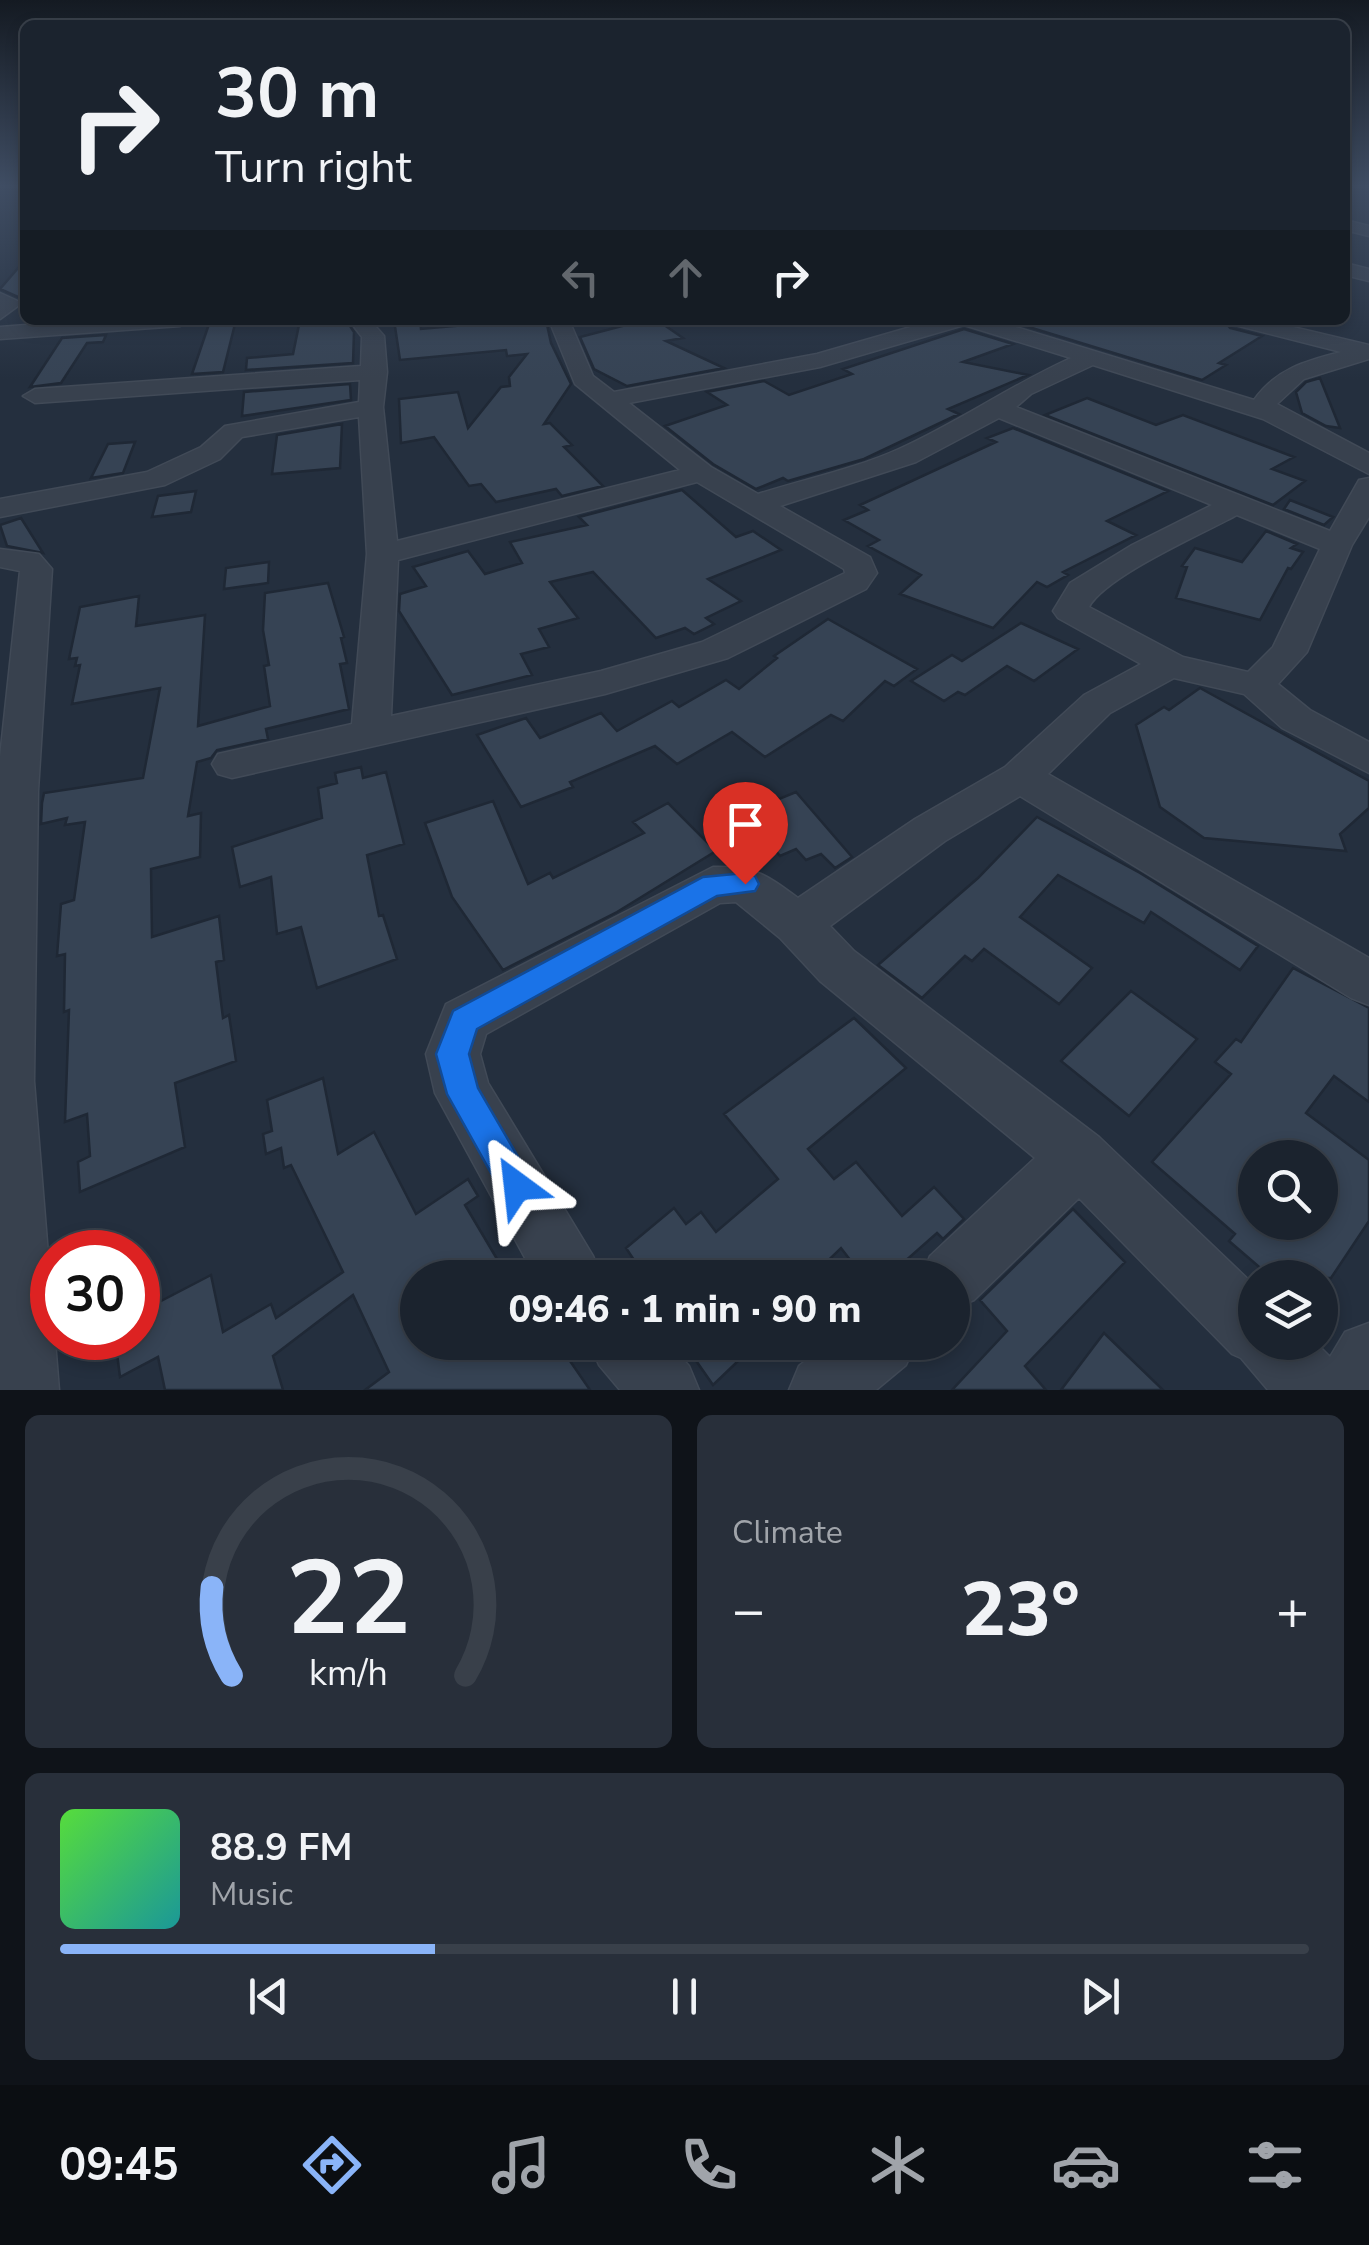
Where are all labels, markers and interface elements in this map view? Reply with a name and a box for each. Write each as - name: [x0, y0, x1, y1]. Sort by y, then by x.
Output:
- text: 30 m: [215, 46, 379, 142]
- icon: right: [50, 60, 180, 190]
- text: Turn right: [215, 137, 412, 198]
- icon: left: [553, 250, 608, 305]
- icon: ahead: [658, 250, 713, 305]
- icon: right: [763, 250, 818, 305]
- pin: [703, 782, 788, 885]
- icon: arrive: [718, 797, 773, 852]
- position arrow: [465, 1134, 569, 1238]
- map controls: [1238, 1140, 1338, 1360]
- button: search: [1238, 1140, 1338, 1240]
- speed limit sign: 30: [30, 1230, 160, 1360]
- button: layers: [1238, 1260, 1338, 1360]
- text: 09:46 · 1 min · 90 m: [509, 1284, 861, 1335]
- text: Climate: [732, 1511, 843, 1554]
- text: 22: [286, 1528, 411, 1670]
- text: 23°: [961, 1559, 1080, 1661]
- text: −: [732, 1573, 765, 1648]
- text: +: [1276, 1573, 1309, 1648]
- text: km/h: [309, 1649, 388, 1698]
- text: 88.9 FM: [210, 1822, 352, 1873]
- text: Music: [210, 1873, 293, 1916]
- icon: previous: [241, 1969, 296, 2024]
- icon: pause: [657, 1969, 712, 2024]
- icon: next: [1073, 1969, 1128, 2024]
- icon: directions: [297, 2130, 367, 2200]
- icon: music: [486, 2130, 556, 2200]
- icon: phone: [674, 2130, 744, 2200]
- icon: climate: [863, 2130, 933, 2200]
- icon: car: [1051, 2130, 1121, 2200]
- icon: filters: [1240, 2130, 1310, 2200]
- text: 09:45: [59, 2135, 178, 2196]

